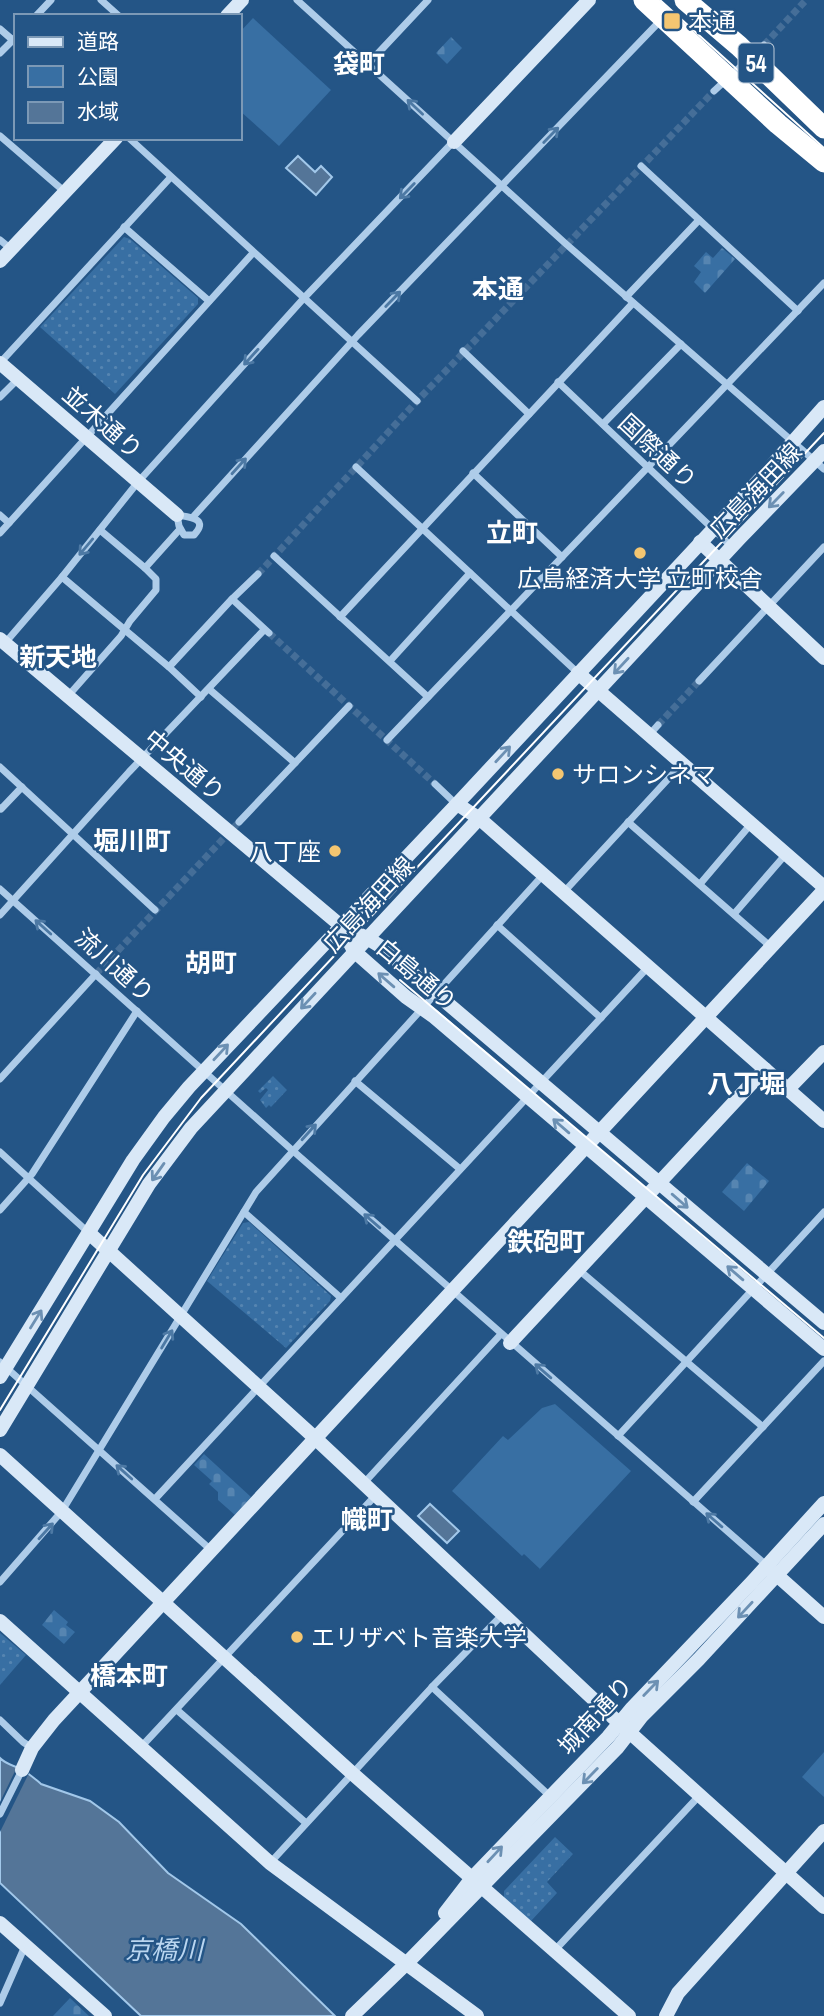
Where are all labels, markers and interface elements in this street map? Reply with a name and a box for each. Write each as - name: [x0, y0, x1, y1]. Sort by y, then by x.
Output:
- place label: 本通: [688, 5, 736, 37]
- marker: 本通: [662, 11, 682, 31]
- legend: [14, 14, 242, 140]
- text: 道路: [77, 27, 119, 56]
- road number: 54: [738, 44, 774, 82]
- district label: 袋町: [333, 46, 385, 81]
- text: 公園: [77, 62, 119, 91]
- text: 水域: [77, 97, 119, 126]
- one-way arrow: [407, 98, 424, 115]
- one-way arrow: [542, 127, 559, 144]
- one-way arrow: [398, 182, 415, 199]
- district label: 本通: [472, 271, 524, 306]
- one-way arrow: [384, 291, 401, 308]
- one-way arrow: [243, 348, 260, 365]
- street label: 並木通り: [56, 378, 150, 466]
- street label: 国際通り: [612, 407, 704, 495]
- street label: 広島海田線: [702, 436, 808, 544]
- one-way arrow: [230, 458, 247, 475]
- one-way arrow: [768, 491, 785, 508]
- district label: 立町: [486, 515, 538, 550]
- one-way arrow: [78, 538, 94, 556]
- marker: 広島経済大学 立町校舎: [632, 545, 648, 561]
- place label: 広島経済大学 立町校舎: [517, 562, 763, 594]
- district label: 新天地: [19, 639, 97, 674]
- one-way arrow: [613, 657, 629, 675]
- street label: 中央通り: [138, 722, 232, 808]
- one-way arrow: [495, 746, 512, 763]
- place label: サロンシネマ: [572, 758, 716, 790]
- marker: サロンシネマ: [550, 766, 566, 782]
- district label: 堀川町: [93, 823, 171, 858]
- place label: 八丁座: [249, 835, 321, 867]
- marker: 八丁座: [327, 843, 343, 859]
- street label: 広島海田線: [315, 849, 421, 959]
- one-way arrow: [34, 919, 52, 935]
- street label: 流川通り: [69, 921, 161, 1009]
- street label: 白島通り: [370, 931, 464, 1017]
- district label: 胡町: [185, 945, 237, 980]
- one-way arrow: [378, 972, 396, 988]
- one-way arrow: [300, 992, 316, 1010]
- one-way arrow: [212, 1044, 229, 1061]
- district label: 八丁堀: [707, 1066, 785, 1101]
- one-way arrow: [553, 1118, 571, 1134]
- one-way arrow: [301, 1123, 317, 1141]
- one-way arrow: [150, 1162, 165, 1181]
- one-way arrow: [671, 1193, 689, 1209]
- one-way arrow: [363, 1213, 381, 1229]
- district label: 鉄砲町: [507, 1224, 585, 1259]
- one-way arrow: [726, 1265, 744, 1281]
- one-way arrow: [29, 1309, 43, 1329]
- one-way arrow: [160, 1329, 174, 1349]
- one-way arrow: [534, 1363, 552, 1379]
- one-way arrow: [115, 1464, 133, 1480]
- district label: 幟町: [341, 1502, 393, 1537]
- one-way arrow: [706, 1512, 723, 1529]
- one-way arrow: [37, 1523, 54, 1540]
- one-way arrow: [736, 1601, 753, 1618]
- place label: エリザベト音楽大学: [311, 1621, 527, 1653]
- marker: エリザベト音楽大学: [289, 1629, 305, 1645]
- district label: 橋本町: [90, 1658, 168, 1693]
- street label: 城南通り: [551, 1669, 639, 1761]
- one-way arrow: [642, 1680, 659, 1697]
- one-way arrow: [581, 1767, 598, 1784]
- one-way arrow: [487, 1846, 504, 1863]
- water label: 京橋川: [125, 1932, 206, 1967]

